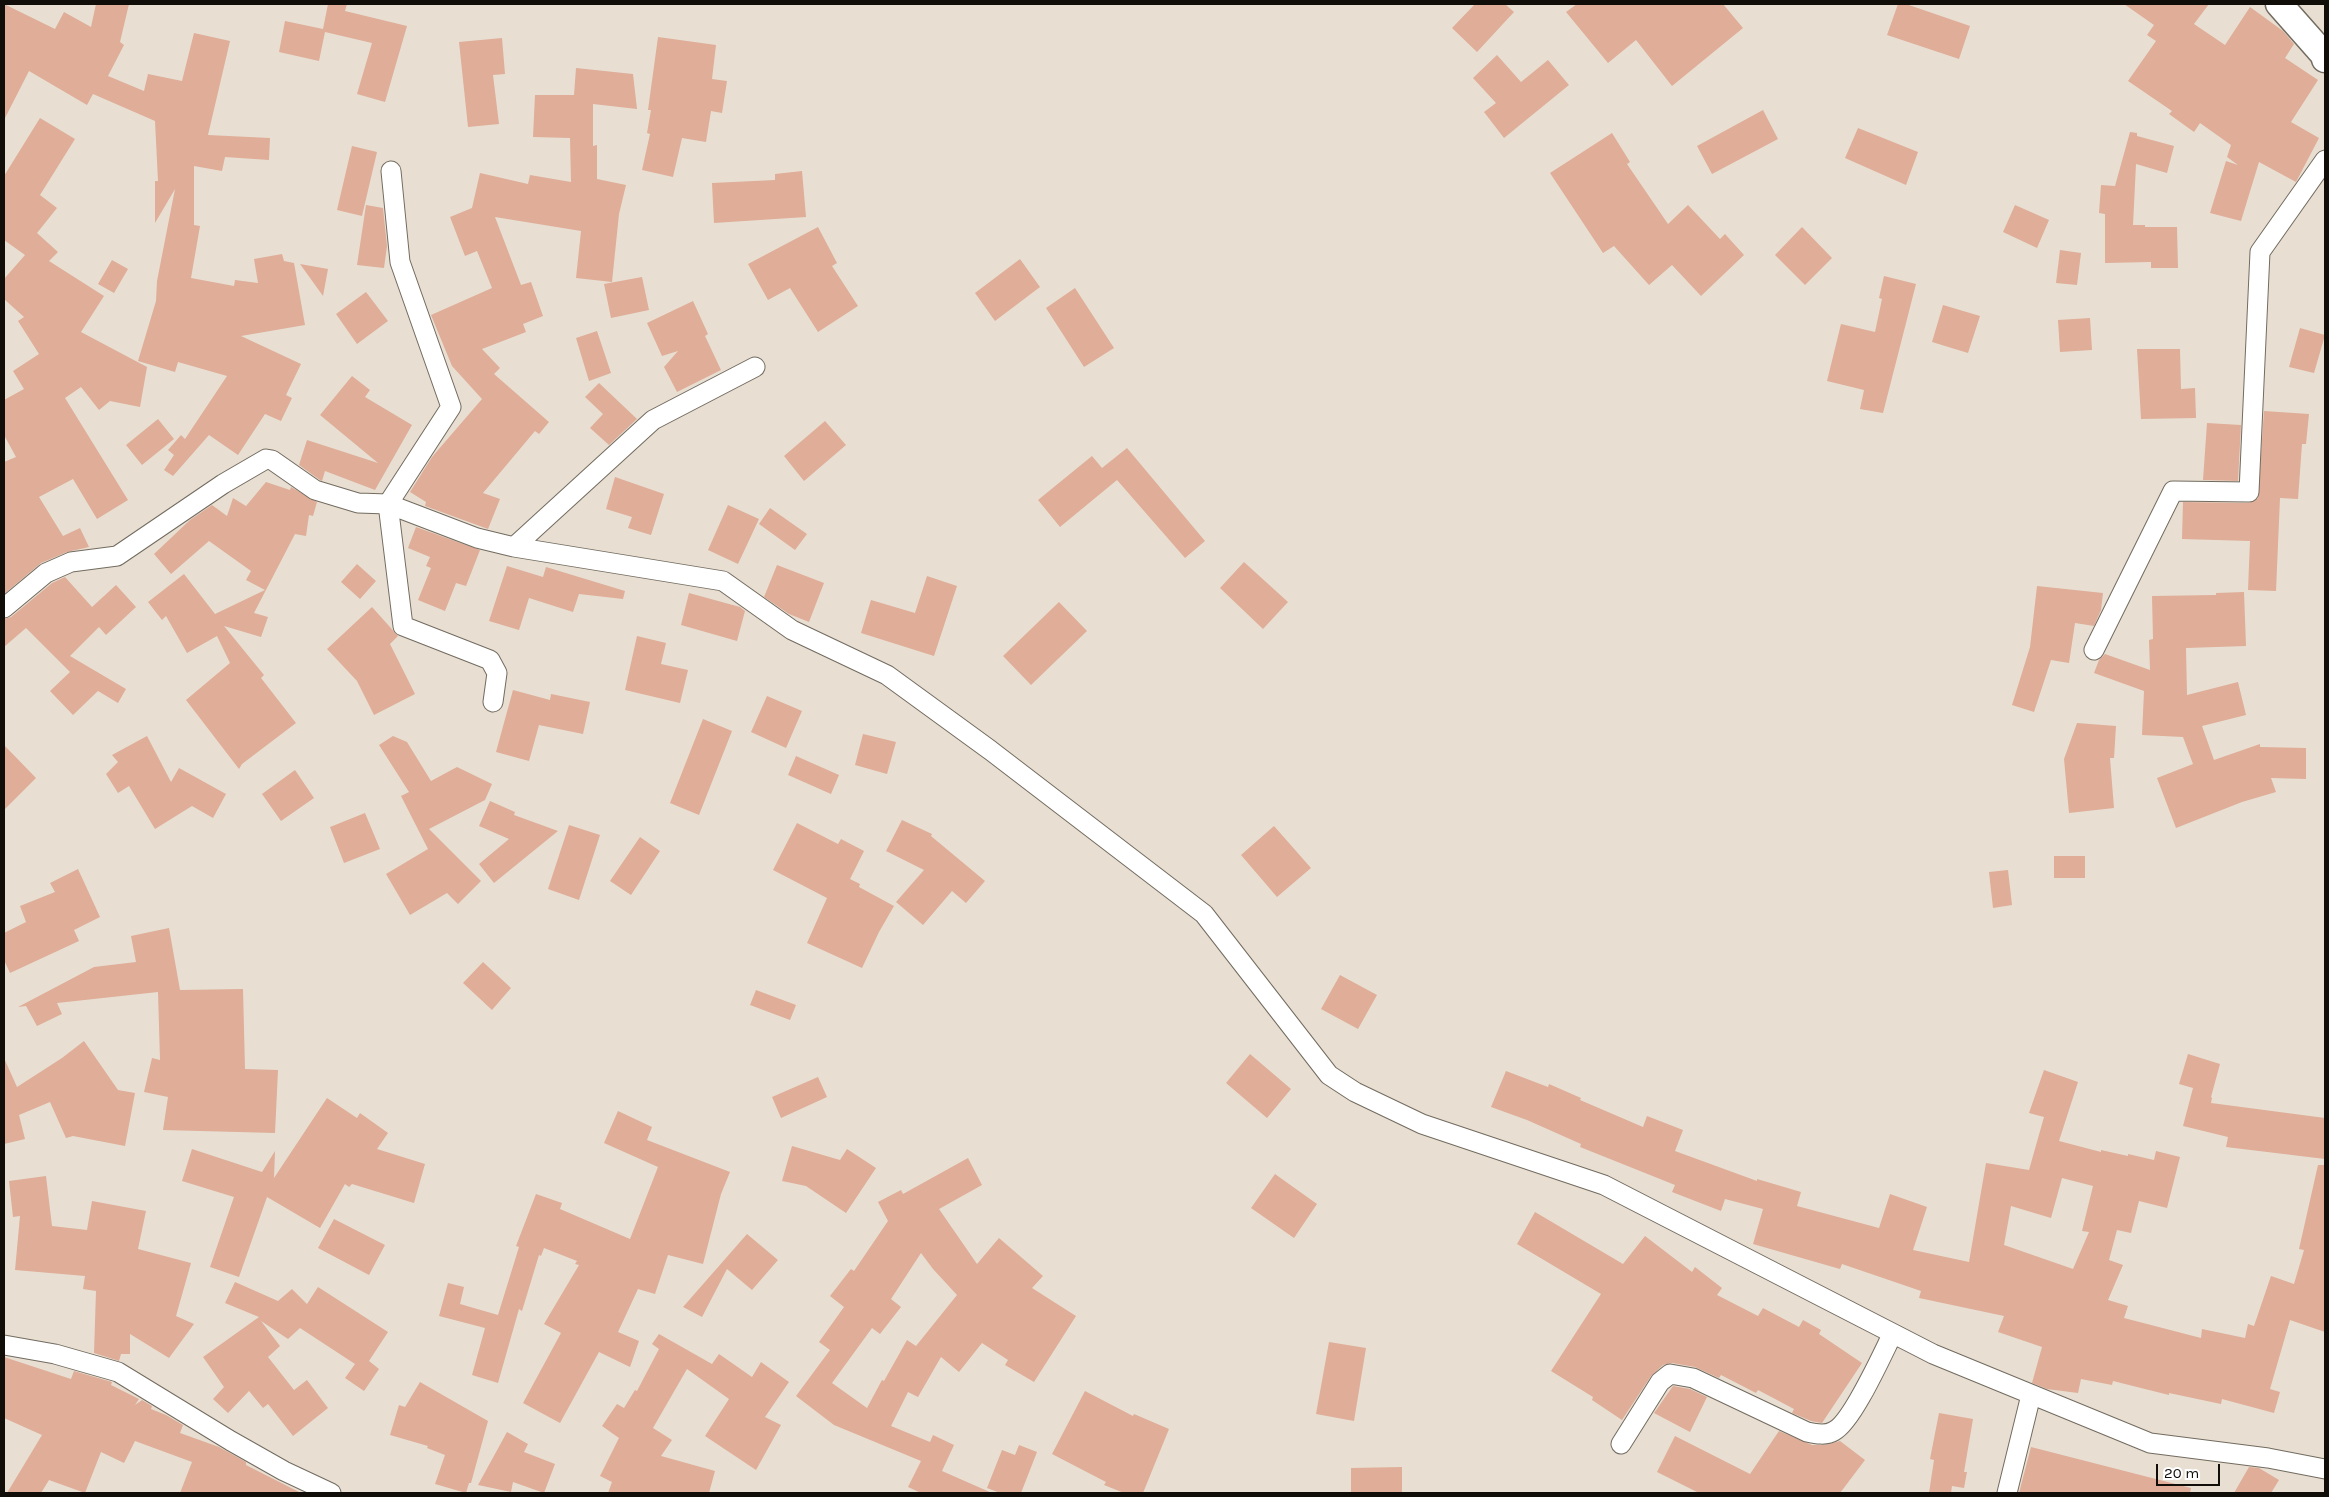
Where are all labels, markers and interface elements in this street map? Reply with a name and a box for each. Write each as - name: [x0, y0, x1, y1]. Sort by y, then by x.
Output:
- scale bar: [2159, 1454, 2223, 1486]
- text: 20 m: [2164, 1464, 2199, 1482]

